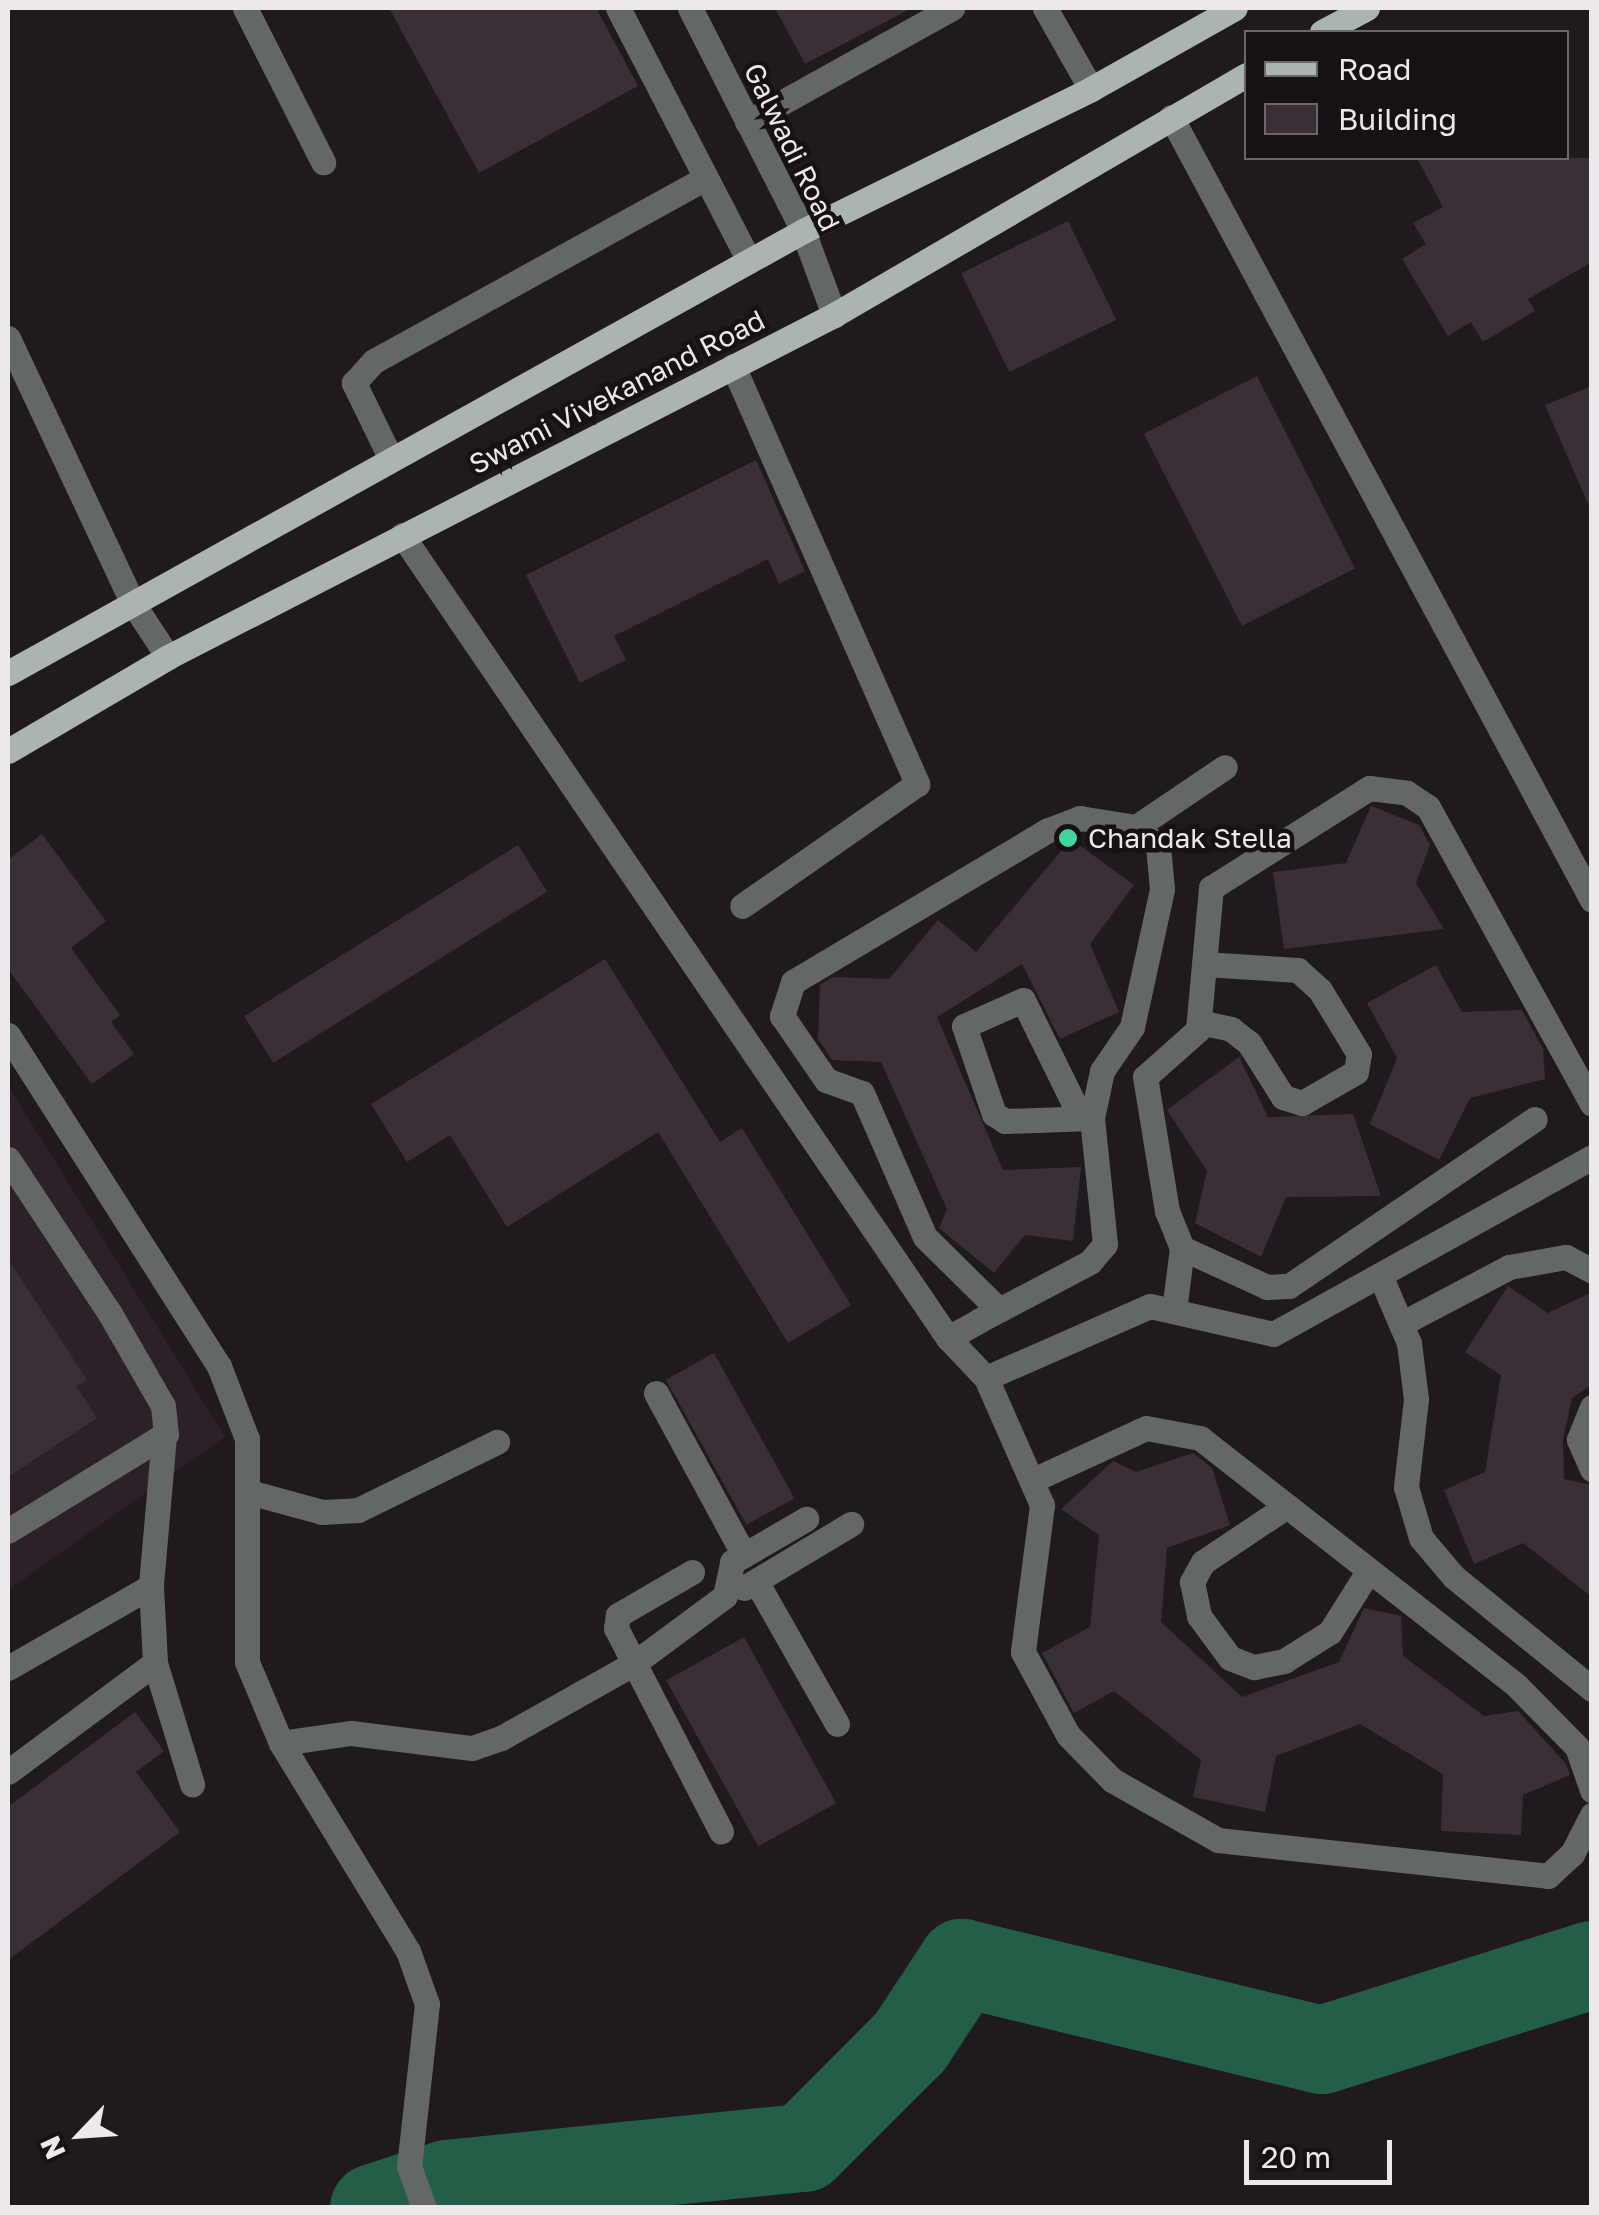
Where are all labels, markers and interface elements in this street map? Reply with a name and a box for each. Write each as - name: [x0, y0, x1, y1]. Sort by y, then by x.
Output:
- legend: [1244, 30, 1569, 160]
- text: Road: [1338, 51, 1412, 87]
- street label: Galwadi Road: [737, 58, 847, 236]
- text: Building: [1338, 101, 1457, 137]
- street label: Swami Vivekanand Road: [464, 303, 770, 481]
- place label: Chandak Stella: [1088, 821, 1292, 855]
- marker: Chandak Stella: [1057, 827, 1079, 849]
- north arrow: [30, 2085, 130, 2185]
- scale bar: [1249, 2120, 1396, 2182]
- text: N: [33, 2131, 72, 2165]
- text: 20 m: [1261, 2139, 1331, 2175]

